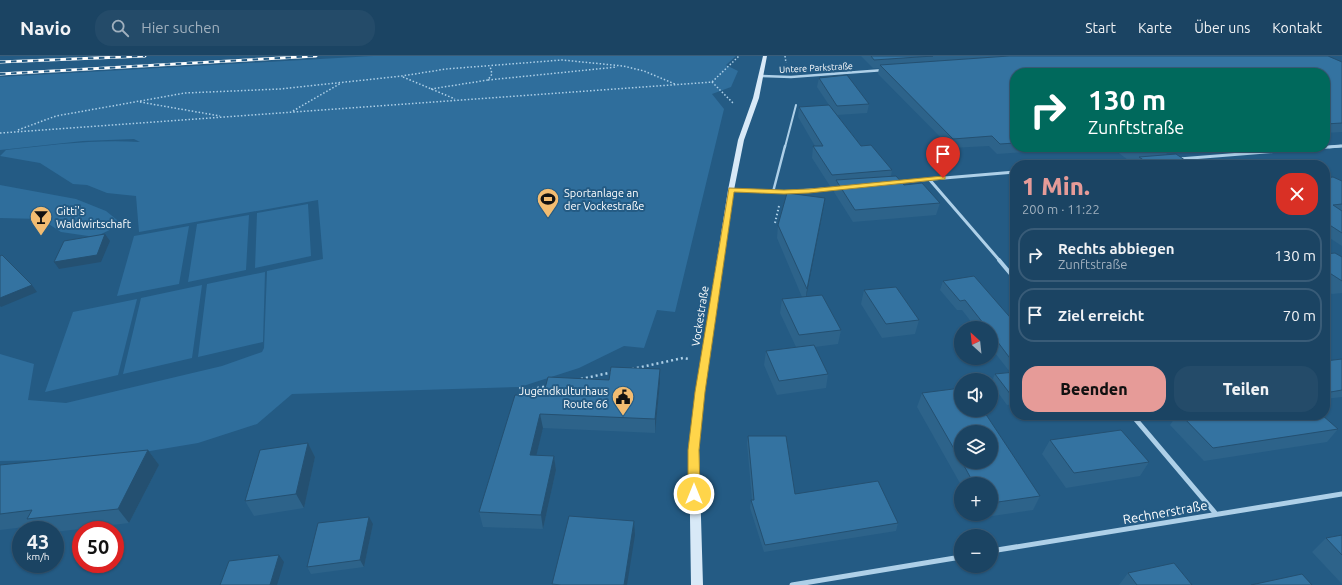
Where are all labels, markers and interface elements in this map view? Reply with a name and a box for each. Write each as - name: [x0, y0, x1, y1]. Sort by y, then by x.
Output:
- search box: [95, 10, 375, 46]
- text: Navio: [20, 17, 71, 39]
- icon: search: [109, 17, 131, 39]
- text: Hier suchen: [141, 19, 220, 36]
- text: Start: [1085, 20, 1116, 36]
- text: Karte: [1138, 20, 1172, 36]
- text: Über uns: [1194, 20, 1250, 36]
- text: Kontakt: [1272, 20, 1322, 36]
- street label: Untere Parkstraße: [779, 61, 853, 75]
- icon: right: [1022, 84, 1074, 136]
- text: 130 m: [1088, 84, 1166, 115]
- text: Zunftstraße: [1088, 117, 1184, 137]
- pin: [926, 137, 960, 178]
- icon: arrive: [932, 143, 954, 165]
- text: 1 Min.: [1022, 173, 1090, 200]
- button: close: [1276, 173, 1318, 215]
- sports icon: Sportanlage an der Vockestraße: [535, 186, 561, 219]
- place label: Sportanlage an der Vockestraße: [564, 187, 644, 212]
- text: 200 m · 11:22: [1022, 202, 1100, 216]
- bar icon: Gitti's Waldwirtschaft: [28, 204, 54, 237]
- place label: Gitti's Waldwirtschaft: [56, 205, 132, 230]
- text: Rechts abbiegen: [1058, 240, 1175, 257]
- icon: right: [1024, 244, 1046, 266]
- text: 130 m: [1274, 247, 1316, 264]
- text: Zunftstraße: [1058, 257, 1128, 271]
- street label: Vockestraße: [689, 285, 711, 347]
- icon: arrive: [1024, 304, 1046, 326]
- text: Ziel erreicht: [1058, 307, 1144, 324]
- text: 70 m: [1283, 307, 1316, 324]
- north arrow: [954, 321, 998, 365]
- map controls: [954, 321, 998, 573]
- button: Beenden: [1022, 366, 1166, 412]
- button: Teilen: [1174, 366, 1318, 412]
- button: sound: [954, 373, 998, 417]
- public building icon: Jugendkulturhaus Route 66: [610, 384, 636, 417]
- place label: Jugendkulturhaus Route 66: [519, 385, 608, 410]
- button: layers: [954, 425, 998, 469]
- position arrow: [673, 473, 715, 515]
- button: +: [954, 477, 998, 521]
- street label: Rechnerstraße: [1122, 498, 1208, 526]
- speed limit sign: 50: [72, 521, 124, 573]
- button: −: [954, 529, 998, 573]
- text: 43: [27, 530, 49, 553]
- text: km/h: [26, 551, 50, 562]

